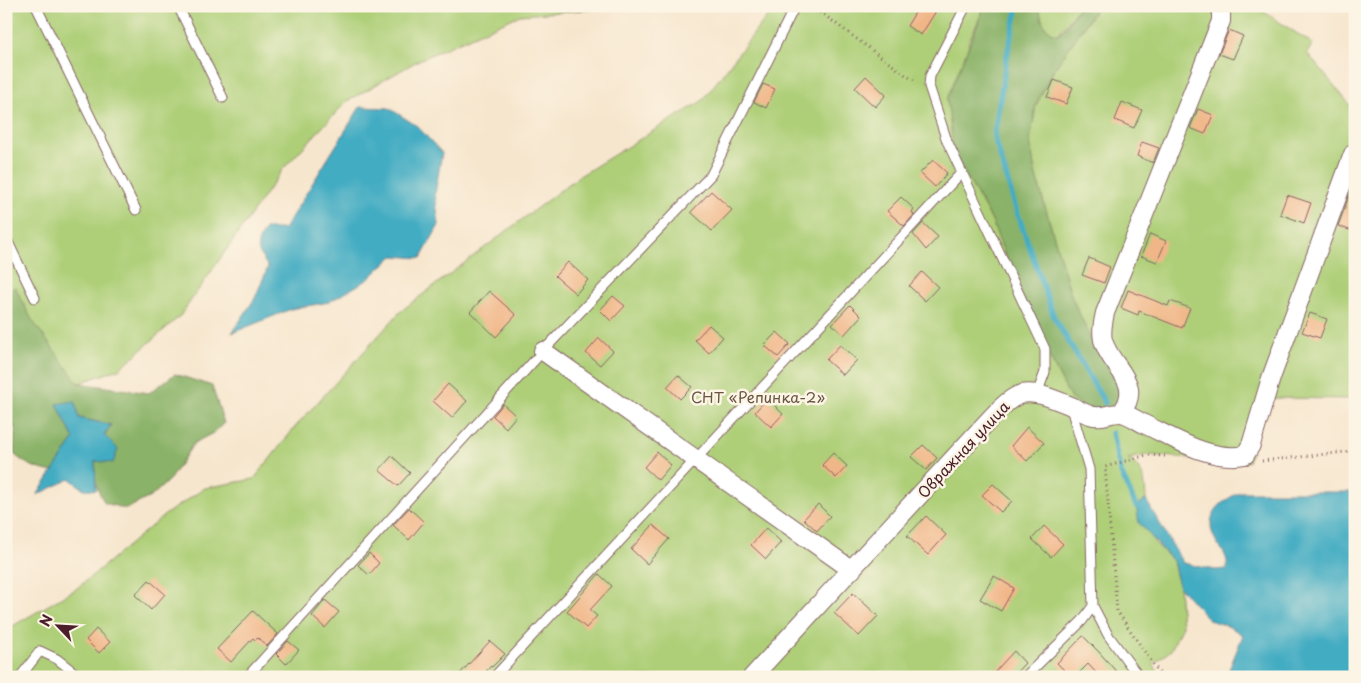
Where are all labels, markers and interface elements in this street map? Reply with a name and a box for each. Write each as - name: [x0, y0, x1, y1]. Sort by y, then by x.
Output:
- park label: СНТ «Репинка-2»: [691, 385, 825, 408]
- street label: Овражная улица: [912, 395, 1015, 503]
- north arrow: [32, 600, 82, 650]
- text: N: [34, 611, 58, 630]

